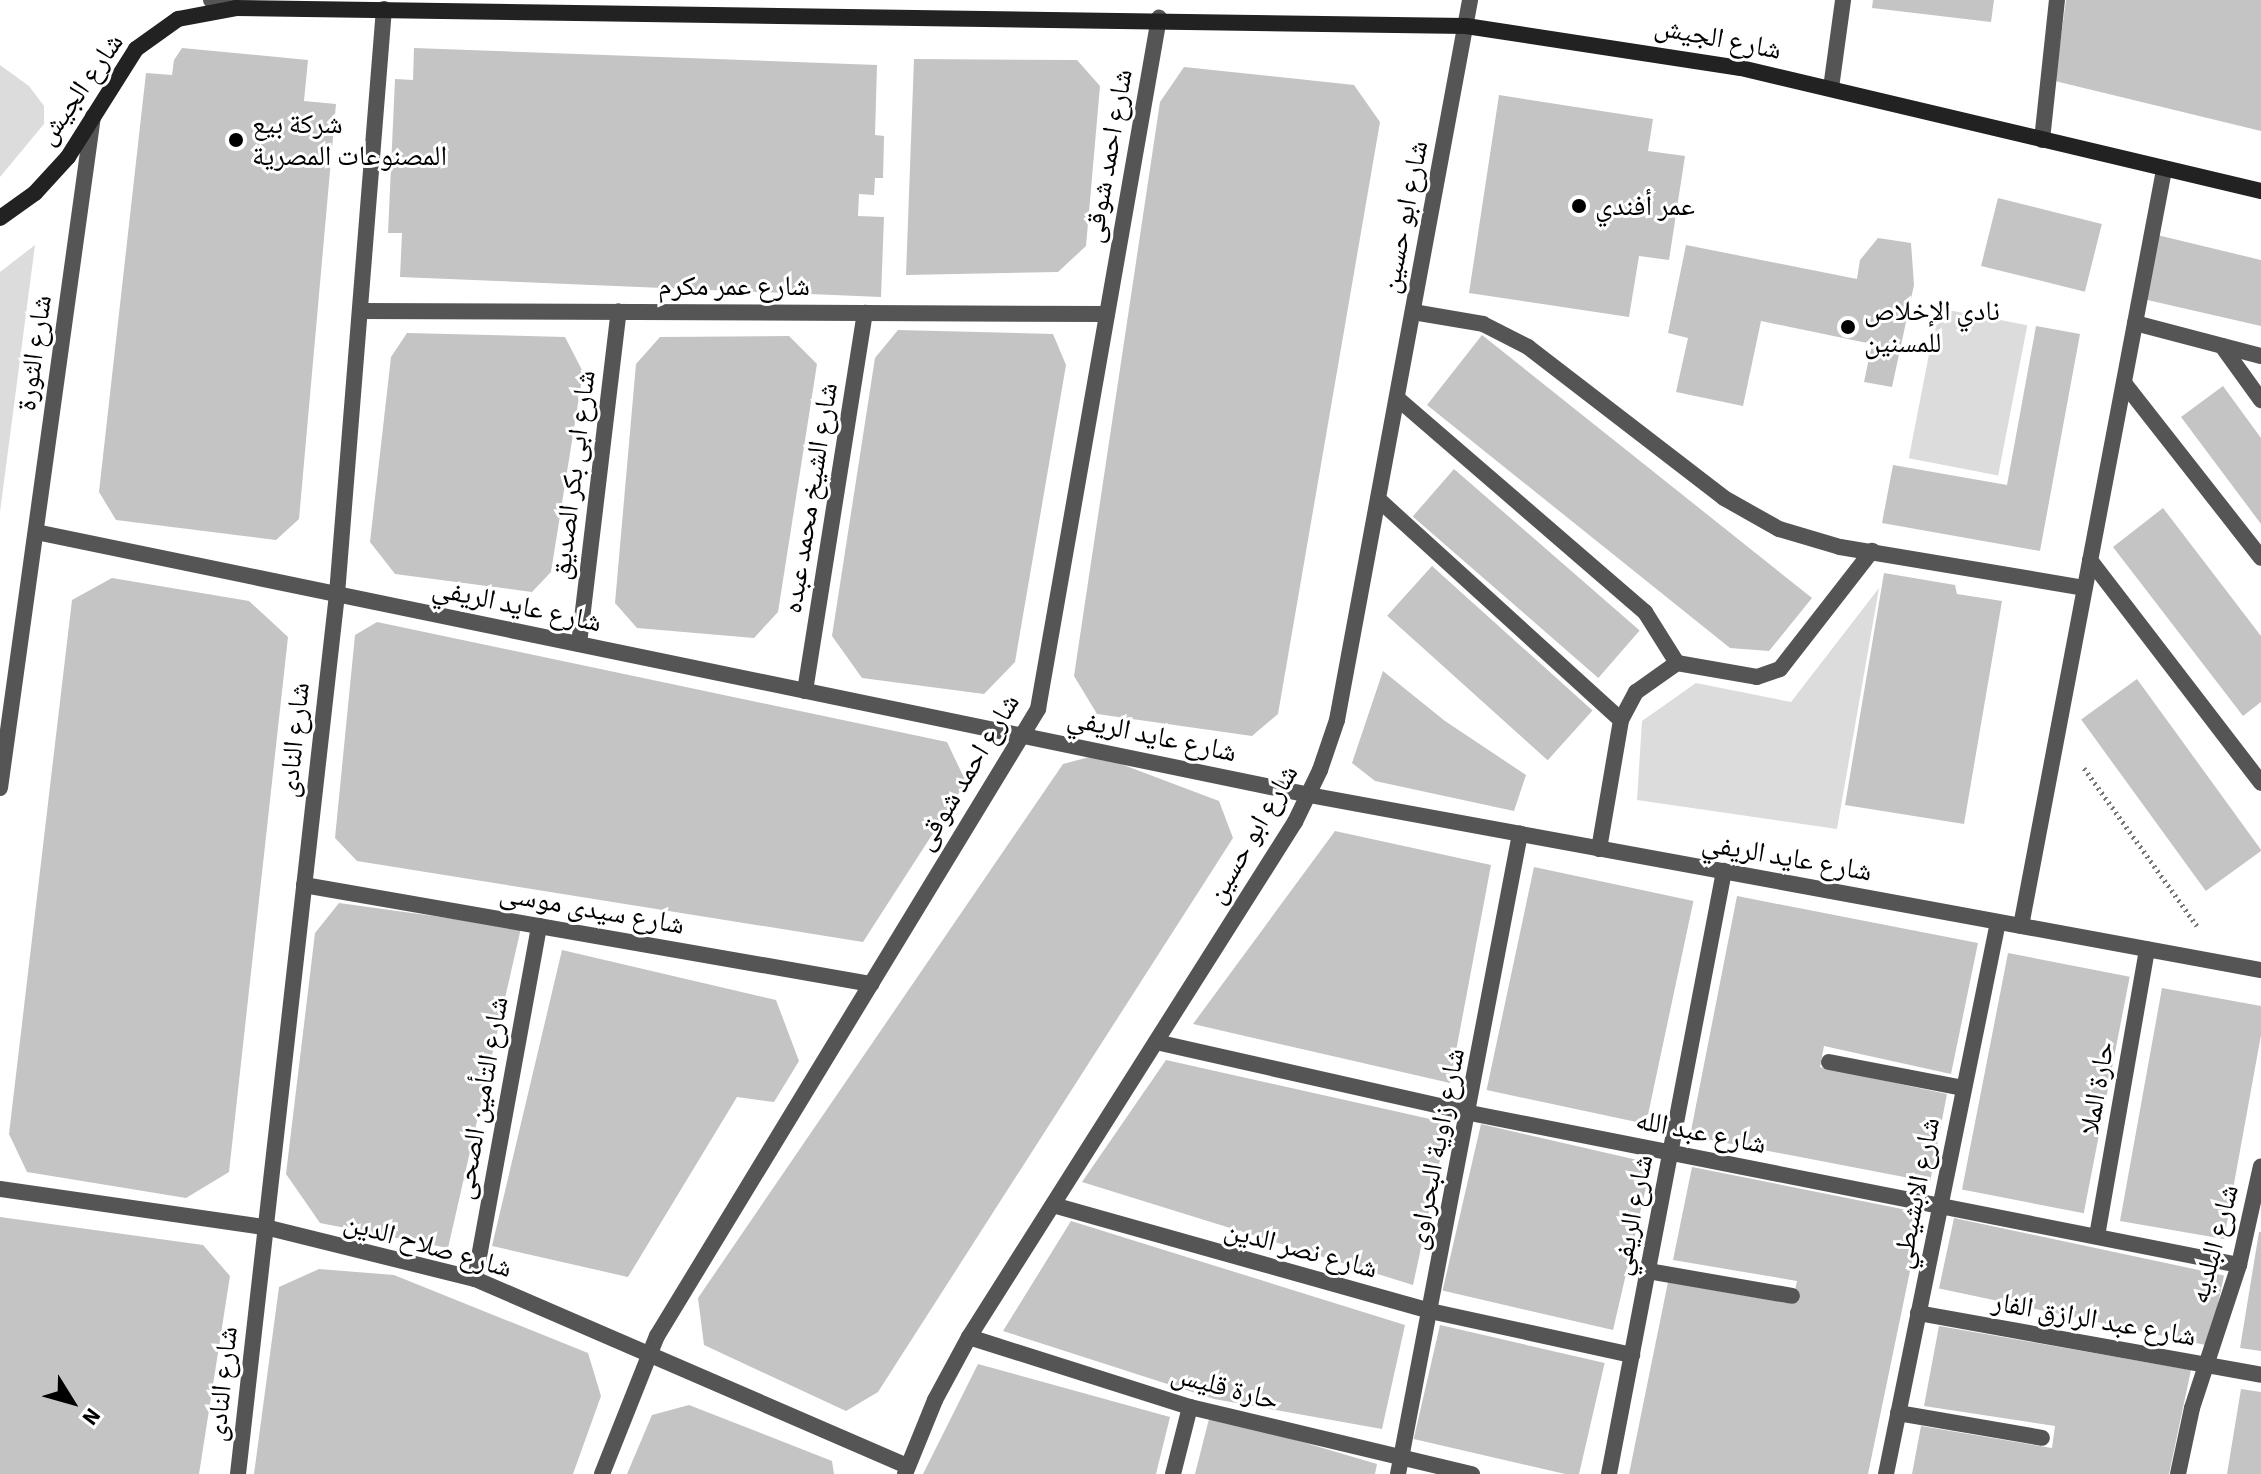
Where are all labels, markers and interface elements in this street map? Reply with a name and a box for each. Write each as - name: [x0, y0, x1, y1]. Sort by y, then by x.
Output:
- street label: شارع الجيش: [1652, 9, 1784, 67]
- street label: شارع الجيش: [29, 27, 131, 151]
- street label: شارع احمد شوقى: [1076, 66, 1140, 246]
- place label: شركة بيع المصنوعات المصرية: [252, 107, 447, 173]
- marker: شركة بيع المصنوعات المصرية: [227, 131, 245, 149]
- street label: شارع ابو حسين: [1373, 138, 1435, 296]
- place label: عمر أفندي: [1595, 189, 1695, 223]
- marker: عمر أفندي: [1570, 197, 1588, 215]
- street label: شارع عمر مكرم: [658, 269, 810, 303]
- street label: شارع الثورة: [9, 293, 59, 413]
- place label: نادي الإخلاص للمسنين: [1864, 294, 2000, 360]
- marker: نادي الإخلاص للمسنين: [1839, 318, 1857, 336]
- street label: شارع ابى بكر الصديق: [543, 368, 603, 582]
- street label: شارع الشيخ محمد عبده: [775, 380, 845, 616]
- street label: شارع عايد الريفي: [429, 571, 605, 639]
- street label: شارع النادى: [271, 681, 317, 799]
- street label: شارع احمد شوقى: [907, 688, 1027, 856]
- street label: شارع عايد الريفي: [1064, 701, 1240, 769]
- street label: شارع ابو حسين: [1199, 759, 1305, 909]
- street label: شارع عايد الريفي: [1699, 826, 1875, 888]
- street label: شارع سيدى موسى: [497, 876, 687, 942]
- street label: شارع التأمين الصحى: [447, 994, 515, 1202]
- street label: حارة الملا: [2072, 1039, 2122, 1137]
- street label: شارع زاوية البحراوى: [1400, 1045, 1472, 1253]
- street label: شارع عبد الله: [1633, 1103, 1769, 1161]
- street label: شارع الابشيطي: [1885, 1115, 1947, 1271]
- street label: شارع الريفي: [1604, 1152, 1660, 1278]
- street label: شارع البلديه: [2182, 1181, 2246, 1307]
- street label: شارع صلاح الدين: [340, 1205, 516, 1285]
- street label: شارع نصر الدين: [1221, 1212, 1381, 1286]
- street label: شارع عبد الرازق الفار: [1989, 1285, 2199, 1353]
- street label: شارع النادى: [199, 1325, 245, 1443]
- street label: حارة قليس: [1168, 1357, 1282, 1417]
- north arrow: [32, 1362, 112, 1442]
- text: N: [74, 1401, 108, 1432]

